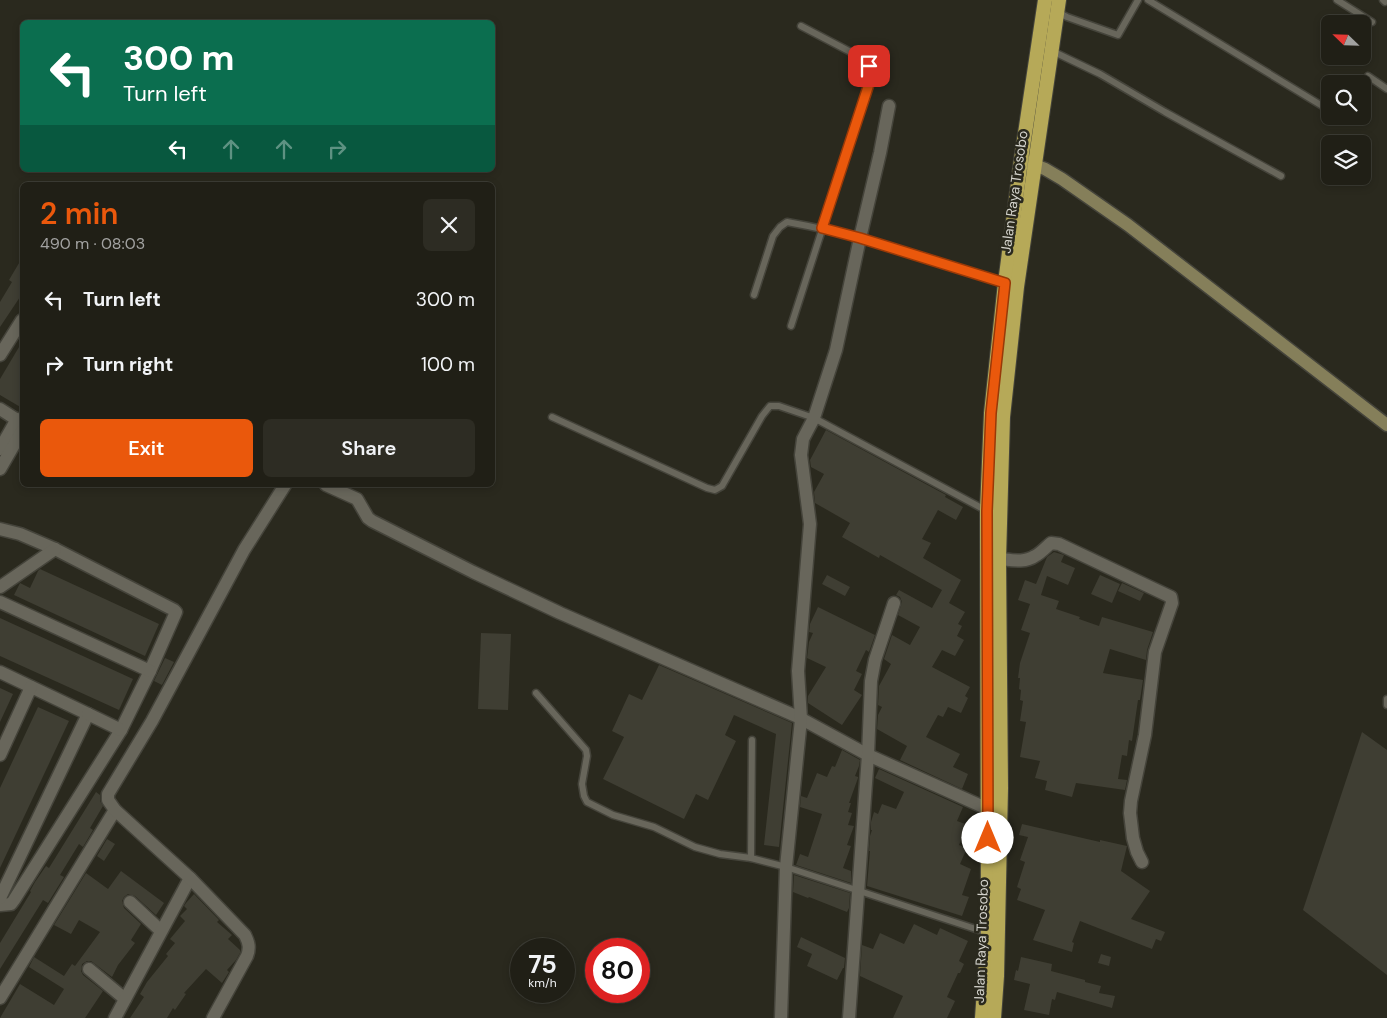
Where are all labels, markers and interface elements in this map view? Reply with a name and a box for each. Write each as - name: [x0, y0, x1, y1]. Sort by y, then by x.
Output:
- north arrow: [1321, 15, 1371, 65]
- map controls: [1321, 15, 1371, 185]
- text: 300 m: [123, 35, 235, 81]
- icon: left: [40, 40, 105, 105]
- pin: [848, 45, 890, 87]
- icon: arrive: [855, 52, 883, 80]
- button: search: [1321, 75, 1371, 125]
- text: Turn left: [123, 79, 207, 108]
- street label: Jalan Raya Trosobo: [996, 129, 1032, 255]
- icon: left: [164, 135, 192, 163]
- icon: ahead: [217, 135, 245, 163]
- icon: ahead: [270, 135, 298, 163]
- icon: right: [323, 135, 351, 163]
- button: layers: [1321, 135, 1371, 185]
- text: 2 min: [40, 194, 118, 233]
- button: close: [423, 199, 475, 251]
- text: 490 m · 08:03: [40, 233, 145, 254]
- icon: left: [40, 286, 68, 314]
- text: Turn left: [83, 287, 161, 312]
- text: 300 m: [416, 287, 475, 312]
- icon: right: [40, 351, 68, 379]
- text: Turn right: [83, 352, 173, 377]
- text: 100 m: [421, 352, 475, 377]
- button: Exit: [40, 419, 253, 477]
- button: Share: [263, 419, 475, 477]
- position arrow: [961, 811, 1013, 863]
- street label: Jalan Raya Trosobo: [970, 879, 992, 1003]
- speed limit sign: 80: [585, 938, 650, 1003]
- text: 75: [528, 948, 557, 981]
- text: km/h: [528, 975, 557, 991]

